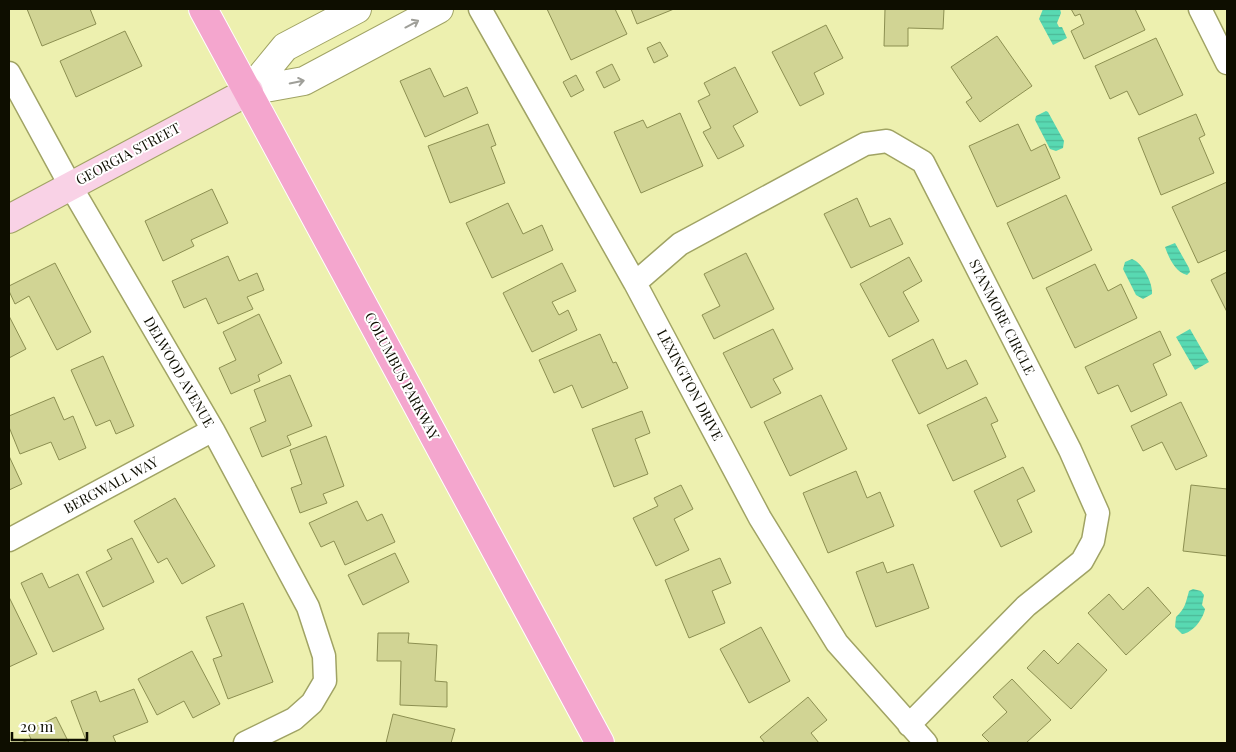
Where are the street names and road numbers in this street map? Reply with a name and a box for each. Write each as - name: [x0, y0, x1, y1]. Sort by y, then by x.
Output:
- street label: GEORGIA STREET: [72, 118, 184, 189]
- street label: STANMORE CIRCLE: [965, 256, 1040, 378]
- street label: COLUMBUS PARKWAY: [361, 309, 444, 443]
- street label: DELWOOD AVENUE: [140, 313, 219, 431]
- street label: LEXINGTON DRIVE: [653, 326, 728, 444]
- street label: BERGWALL WAY: [60, 451, 162, 517]

